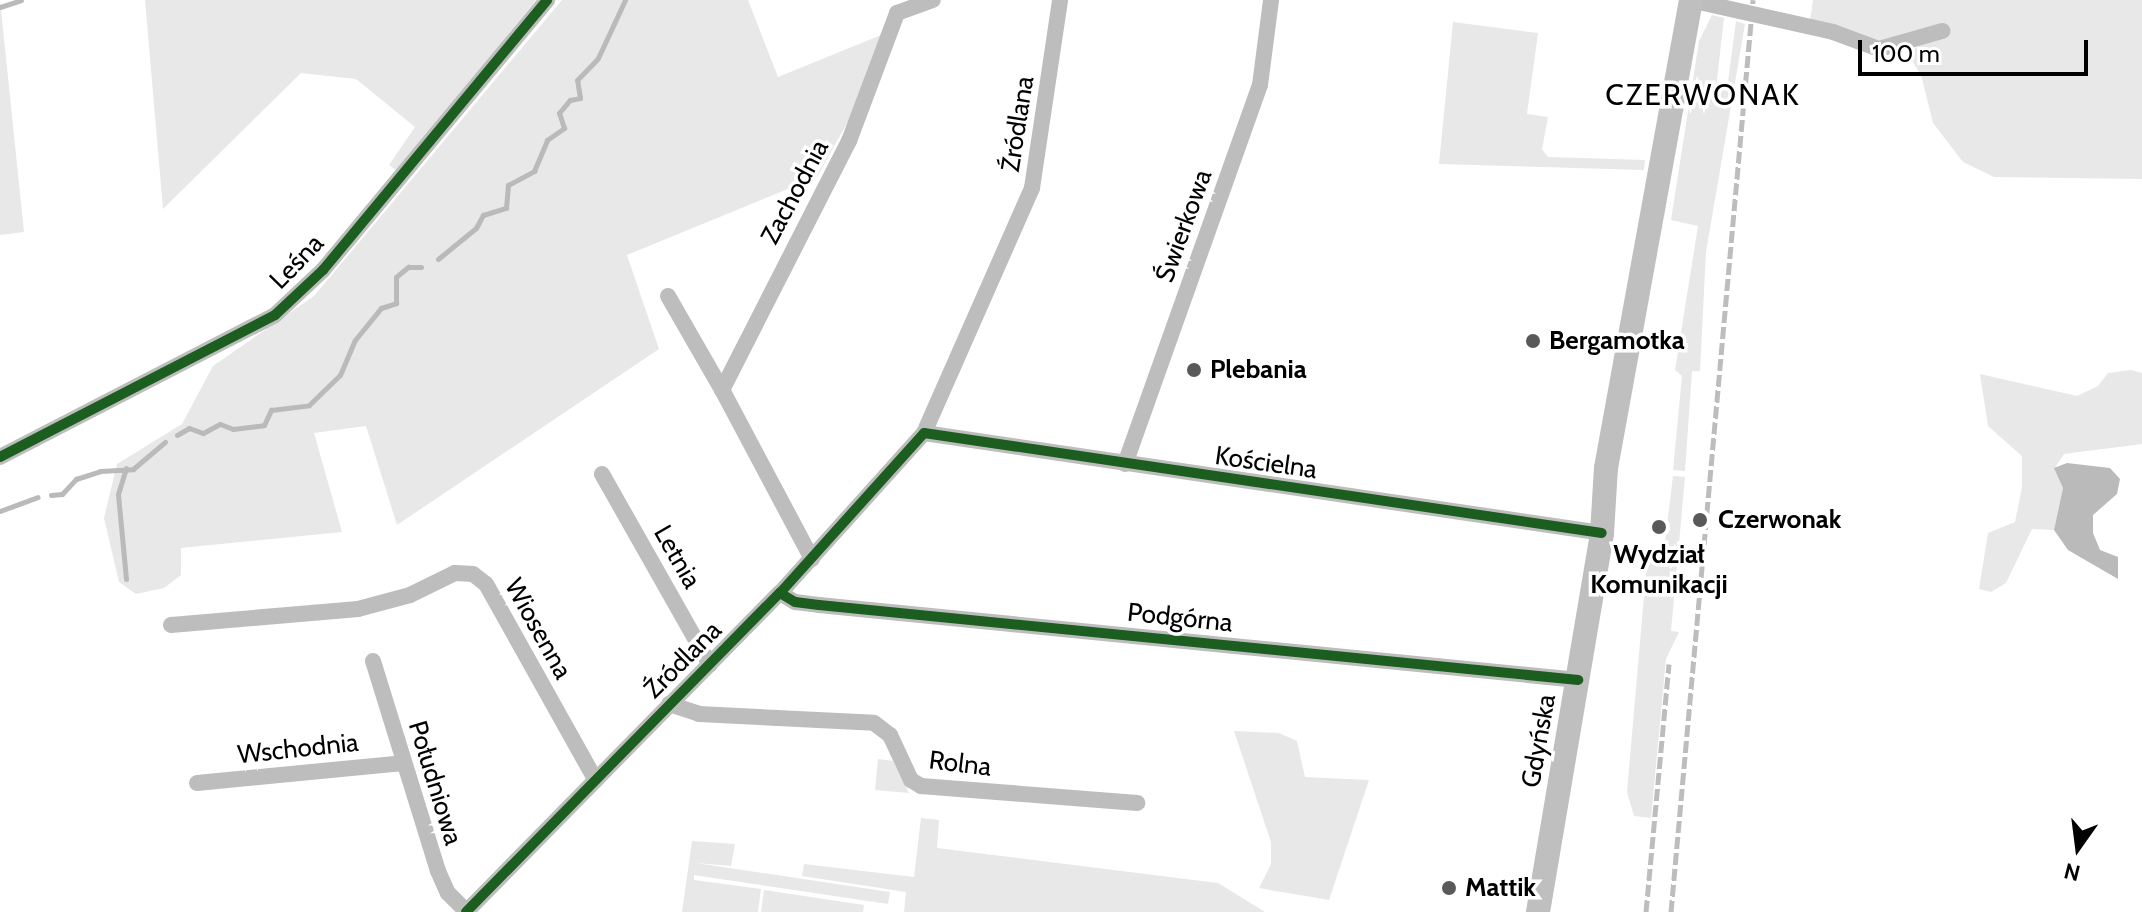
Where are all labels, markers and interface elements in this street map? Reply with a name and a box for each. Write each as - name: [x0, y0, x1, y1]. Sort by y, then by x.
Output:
- scale bar: [1862, 24, 2092, 74]
- text: 100 m: [1872, 39, 1940, 68]
- street label: Źródlana: [995, 74, 1041, 174]
- district label: CZERWONAK: [1605, 77, 1801, 113]
- street label: Zachodnia: [755, 135, 835, 249]
- street label: Świerkowa: [1149, 165, 1219, 287]
- street label: Leśna: [264, 228, 330, 296]
- place label: Bergamotka: [1549, 325, 1685, 357]
- marker: Bergamotka: [1524, 332, 1542, 350]
- place label: Plebania: [1210, 354, 1307, 386]
- marker: Plebania: [1185, 361, 1203, 379]
- street label: Kościelna: [1213, 440, 1319, 486]
- place label: Czerwonak: [1718, 504, 1841, 536]
- marker: Czerwonak: [1689, 509, 1711, 531]
- marker: Wydział Komunikacji: [1650, 518, 1668, 536]
- street label: Letnia: [647, 520, 707, 594]
- place label: Wydział Komunikacji: [1590, 539, 1728, 600]
- street label: Wiosenna: [498, 573, 578, 685]
- street label: Podgórna: [1126, 597, 1234, 639]
- street label: Źródlana: [638, 615, 728, 705]
- street label: Gdyńska: [1515, 692, 1563, 790]
- street label: Południowa: [401, 717, 469, 849]
- street label: Wschodnia: [236, 727, 360, 771]
- street label: Rolna: [927, 745, 993, 783]
- north arrow: [2038, 808, 2118, 888]
- text: N: [2061, 857, 2083, 887]
- place label: Mattik: [1465, 872, 1536, 904]
- marker: Mattik: [1440, 879, 1458, 897]

